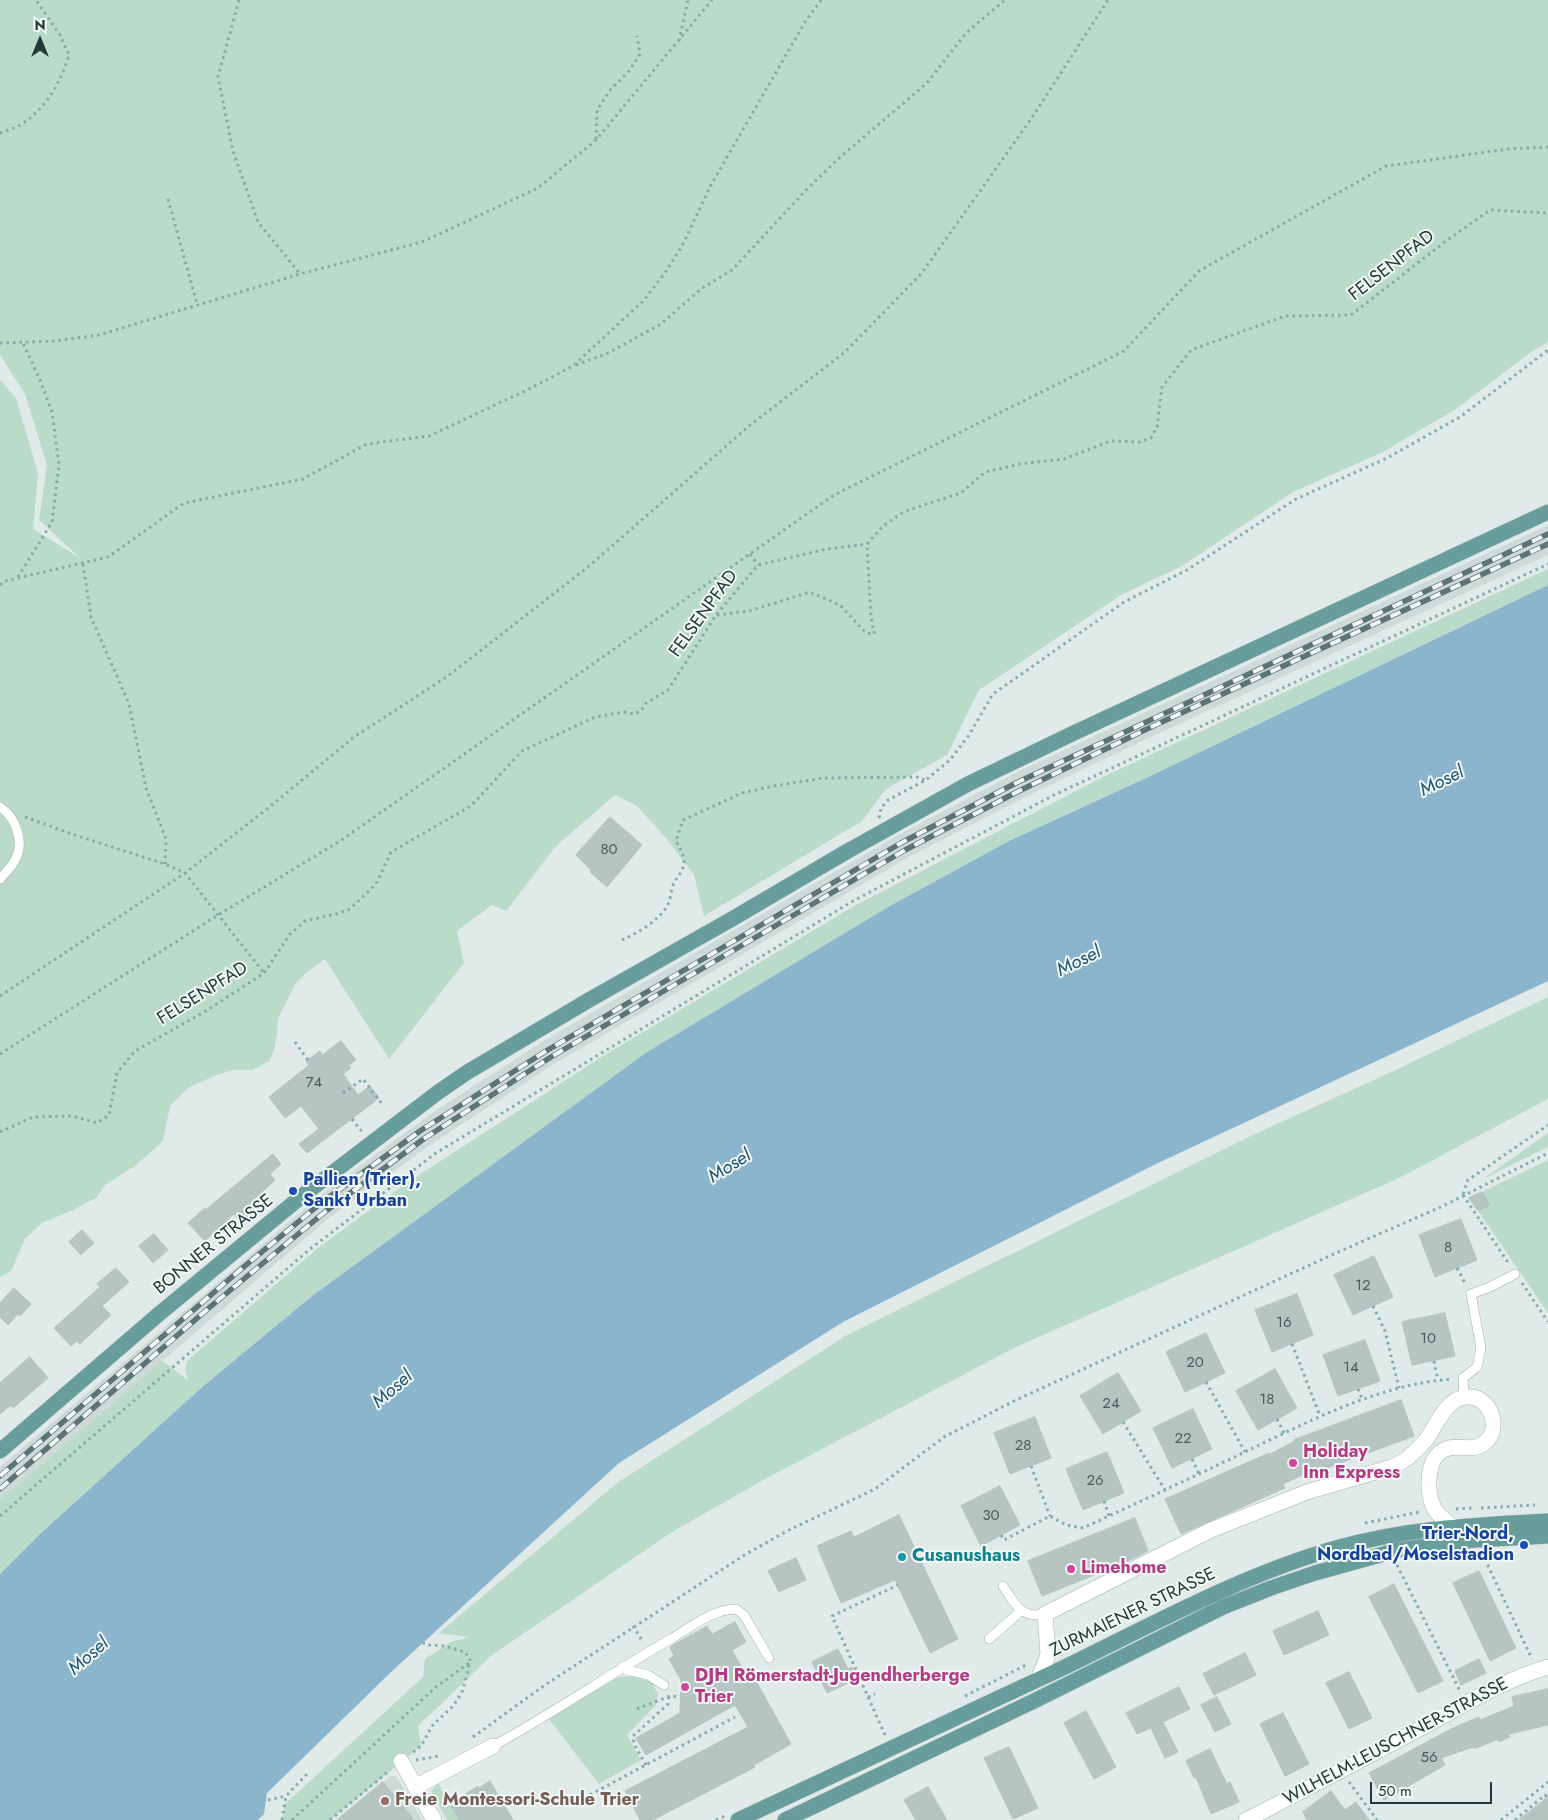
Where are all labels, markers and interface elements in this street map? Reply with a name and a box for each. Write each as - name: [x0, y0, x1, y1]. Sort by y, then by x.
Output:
- north arrow: [15, 15, 65, 65]
- text: N: [34, 15, 46, 35]
- street label: FELSENPFAD: [1345, 226, 1439, 306]
- street label: FELSENPFAD: [665, 566, 743, 662]
- water label: Mosel: [1416, 762, 1468, 802]
- house number: 80: [600, 841, 618, 859]
- water label: Mosel: [1053, 942, 1105, 982]
- street label: FELSENPFAD: [154, 958, 252, 1030]
- house number: 74: [306, 1074, 322, 1092]
- water label: Mosel: [704, 1145, 756, 1189]
- place label: Pallien (Trier), Sankt Urban: [303, 1170, 421, 1212]
- marker: Pallien (Trier), Sankt Urban: [287, 1185, 299, 1197]
- street label: BONNER STRASSE: [150, 1190, 278, 1300]
- house number: 8: [1444, 1239, 1452, 1257]
- house number: 12: [1355, 1277, 1371, 1295]
- house number: 16: [1276, 1314, 1292, 1332]
- house number: 10: [1420, 1330, 1436, 1348]
- house number: 20: [1186, 1354, 1204, 1372]
- house number: 14: [1343, 1359, 1359, 1377]
- water label: Mosel: [368, 1366, 418, 1414]
- house number: 18: [1260, 1391, 1274, 1409]
- house number: 24: [1102, 1395, 1120, 1413]
- house number: 22: [1174, 1430, 1192, 1448]
- house number: 28: [1015, 1437, 1031, 1455]
- place label: Holiday Inn Express: [1303, 1442, 1400, 1485]
- marker: Holiday Inn Express: [1287, 1457, 1299, 1469]
- house number: 26: [1086, 1472, 1104, 1490]
- house number: 30: [982, 1507, 1000, 1525]
- place label: Trier-Nord, Nordbad/Moselstadion: [1317, 1524, 1514, 1566]
- marker: Trier-Nord, Nordbad/Moselstadion: [1518, 1539, 1530, 1551]
- place label: Cusanushaus: [912, 1546, 1020, 1568]
- marker: Cusanushaus: [896, 1551, 908, 1563]
- place label: Limehome: [1081, 1558, 1166, 1580]
- marker: Limehome: [1065, 1563, 1077, 1575]
- street label: ZURMAIENER STRASSE: [1047, 1564, 1219, 1662]
- water label: Mosel: [64, 1633, 114, 1681]
- place label: DJH Römerstadt-Jugendherberge Trier: [695, 1666, 970, 1708]
- street label: WILHELM-LEUSCHNER-STRASSE: [1280, 1673, 1512, 1811]
- marker: DJH Römerstadt-Jugendherberge Trier: [679, 1681, 691, 1693]
- house number: 56: [1420, 1749, 1438, 1767]
- scale bar: [1373, 1772, 1496, 1804]
- text: 50 m: [1378, 1780, 1412, 1802]
- place label: Freie Montessori-Schule Trier: [395, 1790, 639, 1812]
- marker: Freie Montessori-Schule Trier: [379, 1795, 391, 1807]

